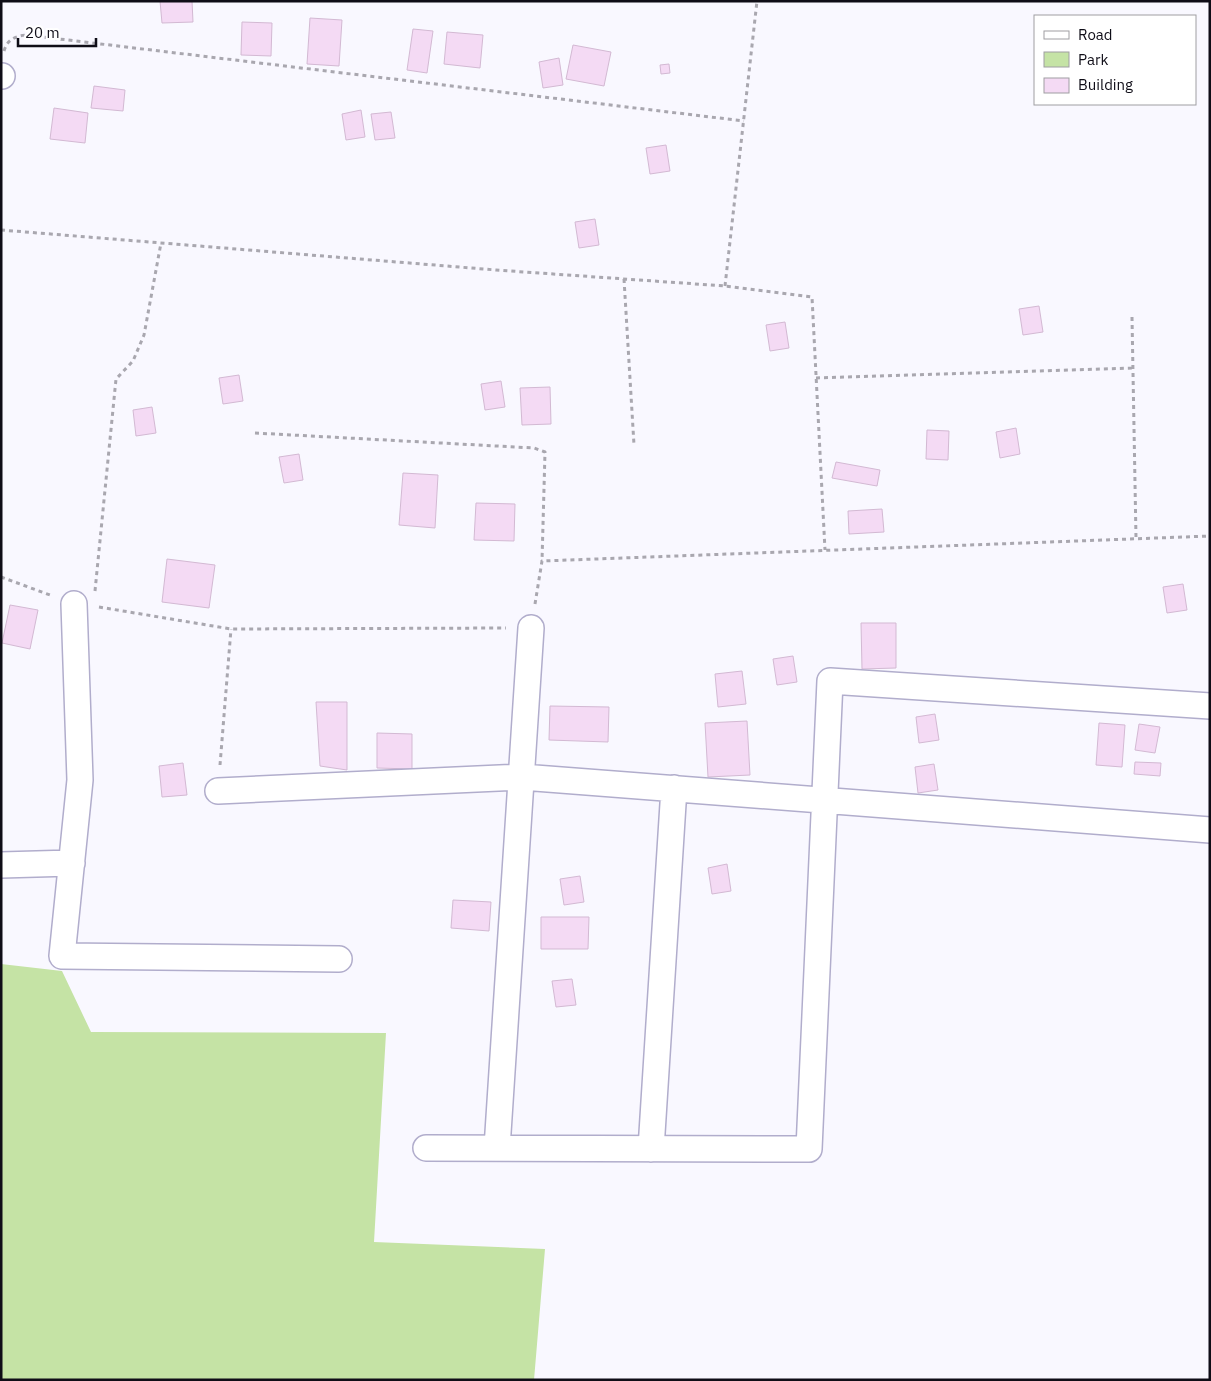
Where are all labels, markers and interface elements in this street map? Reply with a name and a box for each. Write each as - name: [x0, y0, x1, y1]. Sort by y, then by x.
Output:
- scale bar: [18, 15, 95, 47]
- legend: [1034, 15, 1196, 105]
- text: 20 m: [25, 23, 60, 42]
- text: Road: [1078, 25, 1113, 44]
- text: Park: [1078, 50, 1108, 69]
- text: Building: [1078, 75, 1133, 94]

